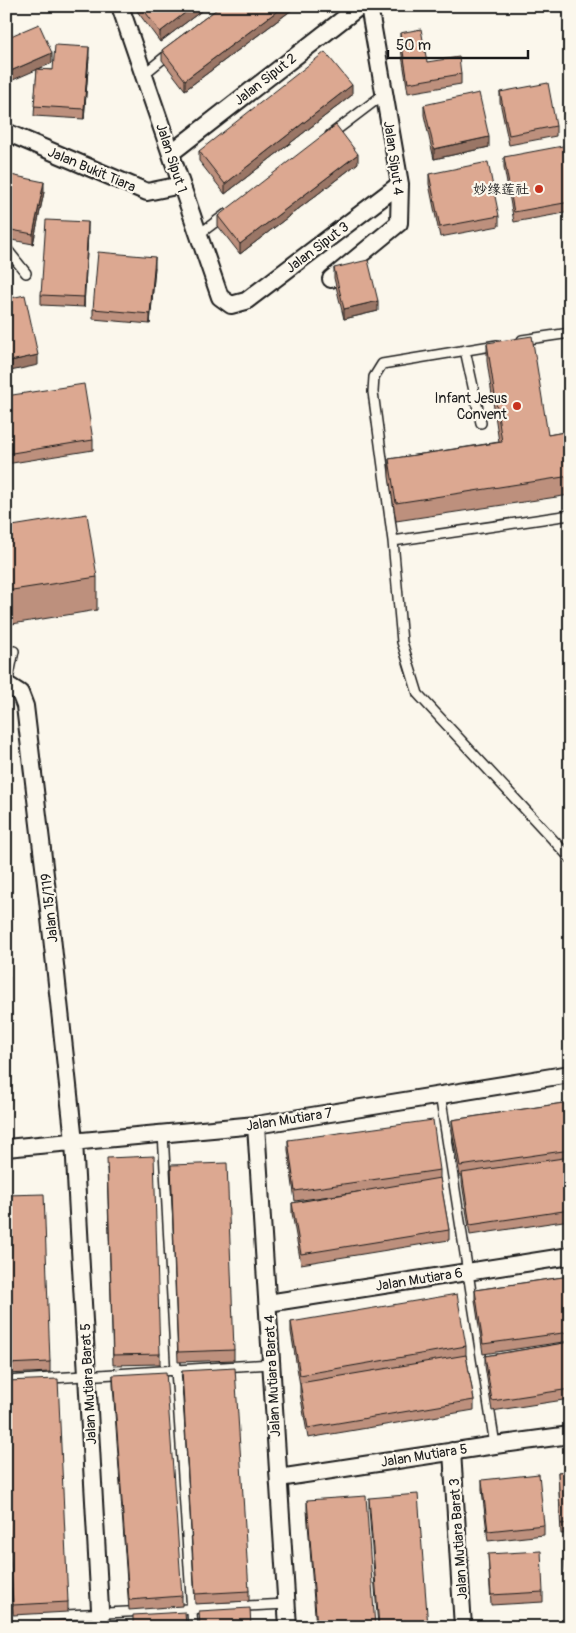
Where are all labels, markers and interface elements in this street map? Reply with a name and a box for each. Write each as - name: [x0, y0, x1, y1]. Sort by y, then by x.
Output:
- scale bar: [388, 28, 528, 60]
- text: 50 m: [396, 36, 431, 55]
- street label: Jalan Siput 2: [231, 50, 300, 109]
- street label: Jalan Siput 4: [380, 120, 407, 196]
- street label: Jalan Siput 1: [152, 121, 191, 195]
- street label: Jalan Bukit Tiara: [45, 143, 138, 196]
- place label: 妙缘莲社: [473, 181, 529, 198]
- marker: 妙缘莲社: [533, 183, 545, 195]
- street label: Jalan Siput 3: [282, 218, 352, 277]
- place label: Infant Jesus Convent: [435, 390, 508, 423]
- marker: Infant Jesus Convent: [511, 400, 523, 412]
- street label: Jalan 15/119: [37, 872, 62, 944]
- street label: Jalan Mutiara 7: [245, 1104, 334, 1135]
- street label: Jalan Mutiara 6: [374, 1264, 464, 1295]
- street label: Jalan Mutiara Barat 4: [261, 1314, 284, 1437]
- street label: Jalan Mutiara Barat 5: [77, 1323, 100, 1445]
- street label: Jalan Mutiara 5: [380, 1440, 469, 1471]
- street label: Jalan Mutiara Barat 3: [446, 1477, 471, 1600]

